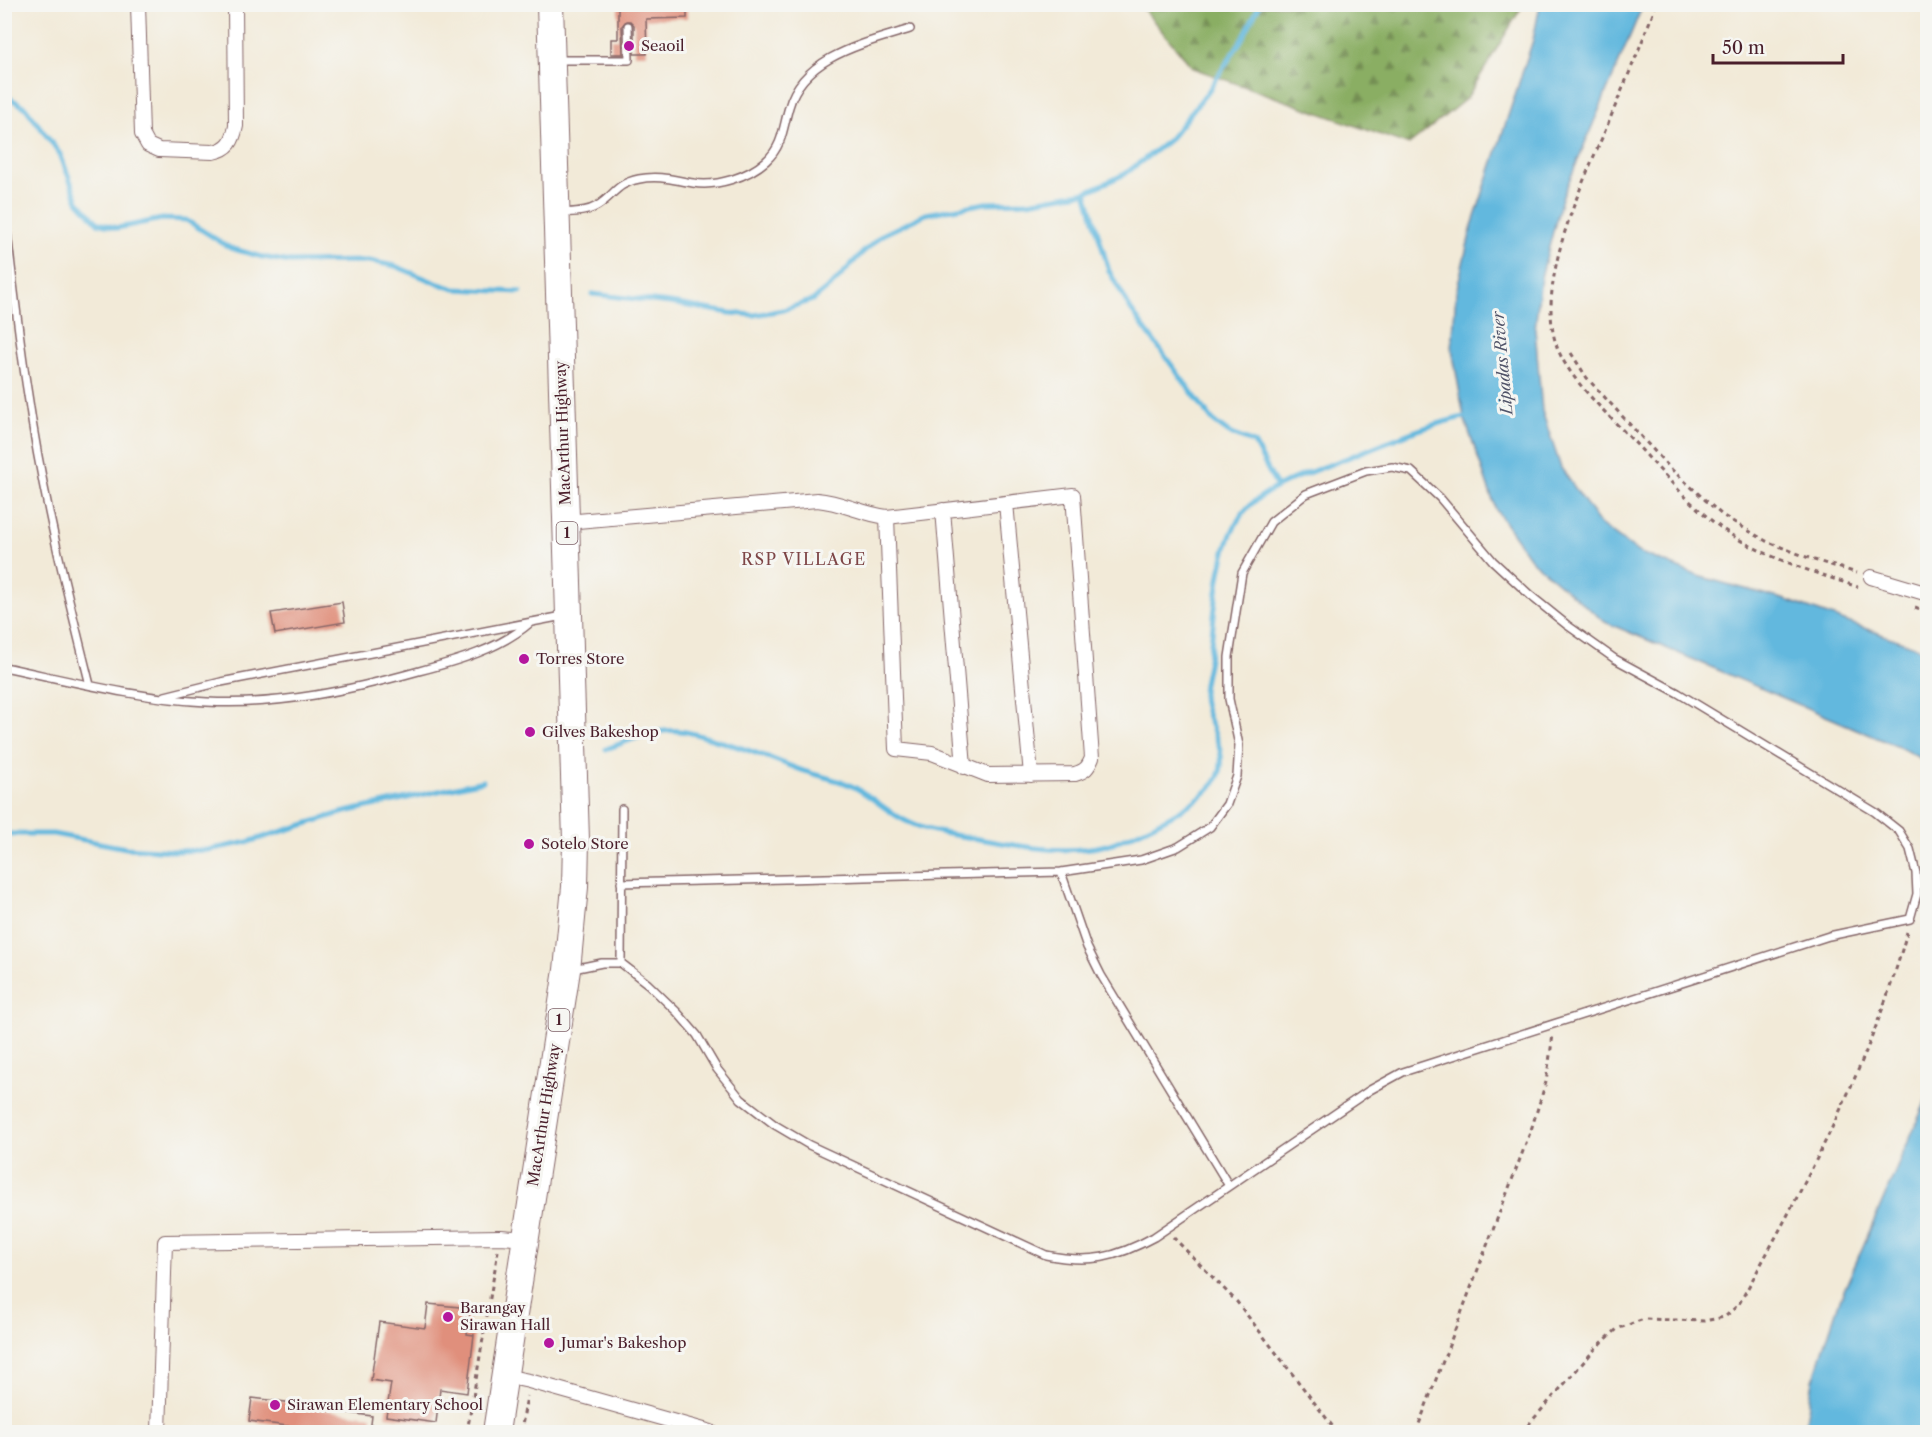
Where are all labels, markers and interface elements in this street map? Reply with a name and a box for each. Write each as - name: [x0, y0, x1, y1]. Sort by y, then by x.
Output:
- scale bar: [1713, 27, 1844, 65]
- place label: Seaoil: [641, 36, 685, 55]
- text: 50 m: [1722, 37, 1765, 59]
- marker: Seaoil: [622, 39, 636, 53]
- water label: Lipadas River: [1487, 309, 1517, 418]
- street label: MacArthur Highway: [550, 360, 575, 506]
- road number: 1: [556, 522, 578, 544]
- district label: RSP VILLAGE: [741, 549, 867, 569]
- place label: Torres Store: [536, 649, 624, 668]
- marker: Torres Store: [517, 652, 531, 666]
- place label: Gilves Bakeshop: [542, 722, 659, 741]
- marker: Gilves Bakeshop: [523, 725, 537, 739]
- place label: Sotelo Store: [541, 834, 629, 853]
- marker: Sotelo Store: [522, 837, 536, 851]
- road number: 1: [548, 1009, 570, 1031]
- street label: MacArthur Highway: [523, 1041, 564, 1188]
- place label: Barangay Sirawan Hall: [460, 1298, 551, 1334]
- marker: Barangay Sirawan Hall: [441, 1310, 455, 1324]
- place label: Jumar's Bakeshop: [559, 1333, 687, 1352]
- marker: Jumar's Bakeshop: [542, 1336, 556, 1350]
- place label: Sirawan Elementary School: [287, 1395, 484, 1414]
- marker: Sirawan Elementary School: [268, 1398, 282, 1412]

